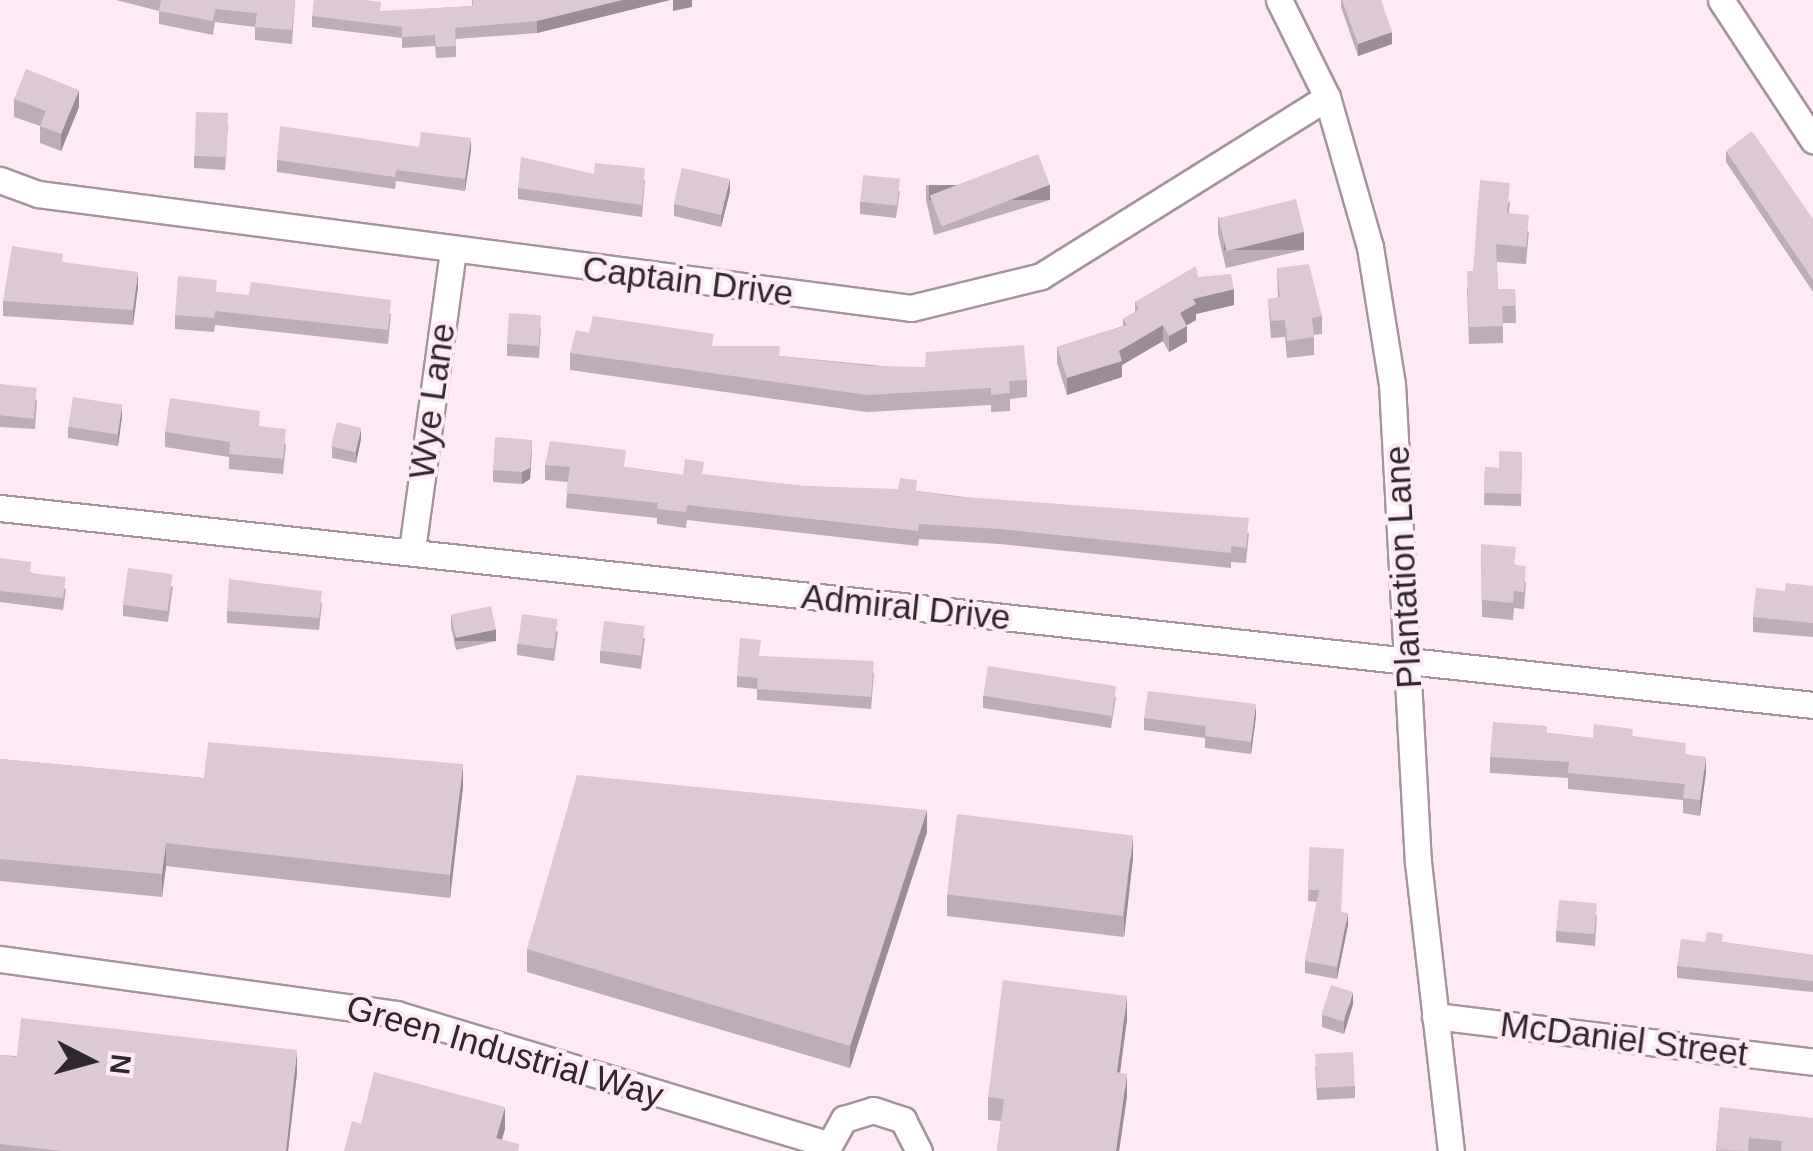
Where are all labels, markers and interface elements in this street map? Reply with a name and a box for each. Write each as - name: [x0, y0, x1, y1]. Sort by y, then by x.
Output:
- street label: Captain Drive: [580, 247, 796, 315]
- street label: Wye Lane: [400, 320, 464, 482]
- street label: Plantation Lane: [1376, 444, 1430, 690]
- street label: Admiral Drive: [799, 575, 1013, 639]
- street label: Green Industrial Way: [342, 986, 668, 1116]
- street label: McDaniel Street: [1498, 1003, 1750, 1075]
- north arrow: [40, 1011, 140, 1111]
- text: N: [104, 1052, 137, 1076]

